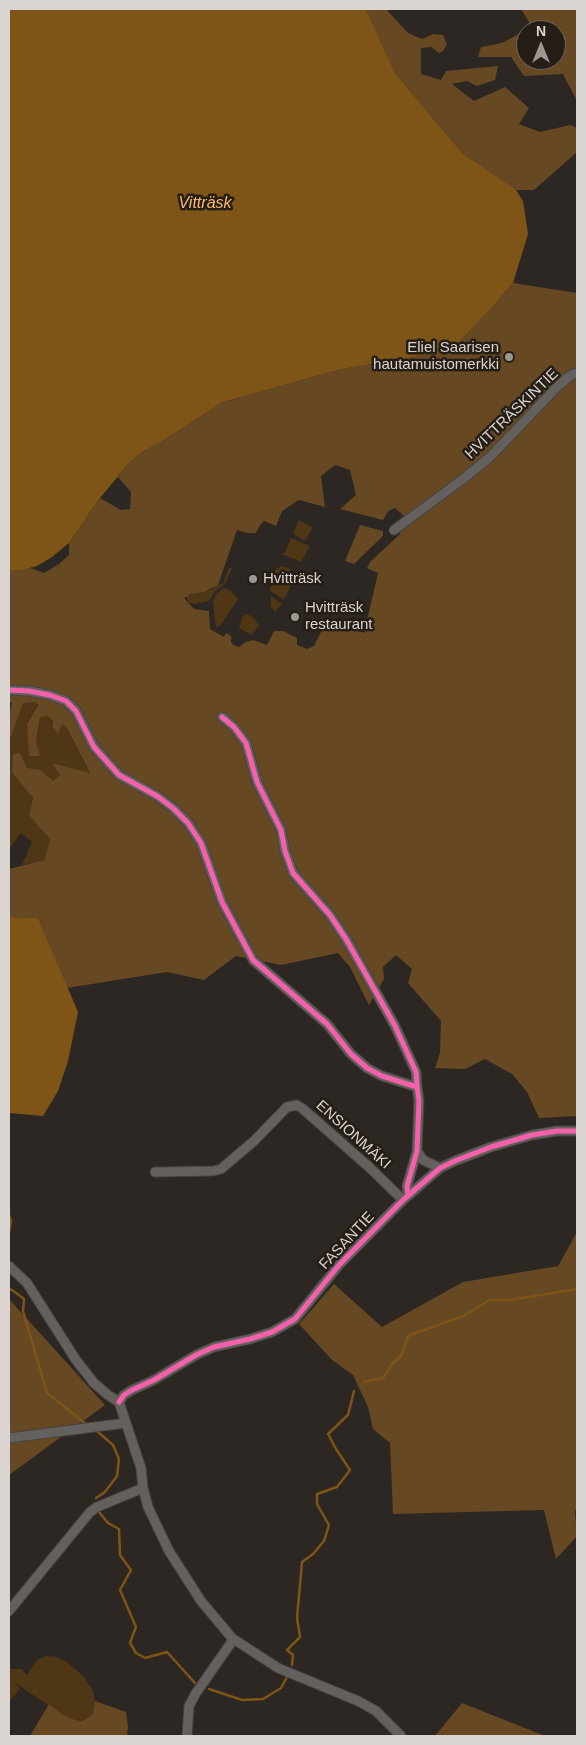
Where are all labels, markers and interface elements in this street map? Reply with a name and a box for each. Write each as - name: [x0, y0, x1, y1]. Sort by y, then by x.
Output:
- north arrow: [516, 20, 566, 70]
- text: N: [536, 23, 546, 39]
- water label: Vitträsk: [178, 194, 232, 214]
- place label: Eliel Saarisen hautamuistomerkki: [373, 339, 499, 374]
- marker: Eliel Saarisen hautamuistomerkki: [503, 351, 515, 363]
- street label: HVITTRÄSKINTIE: [462, 365, 562, 463]
- place label: Hvitträsk: [263, 570, 321, 588]
- marker: Hvitträsk: [247, 573, 259, 585]
- place label: Hvitträsk restaurant: [305, 599, 373, 634]
- marker: Hvitträsk restaurant: [289, 611, 301, 623]
- street label: ENSIONMÄKI: [312, 1097, 394, 1173]
- street label: FASANTIE: [316, 1208, 378, 1274]

